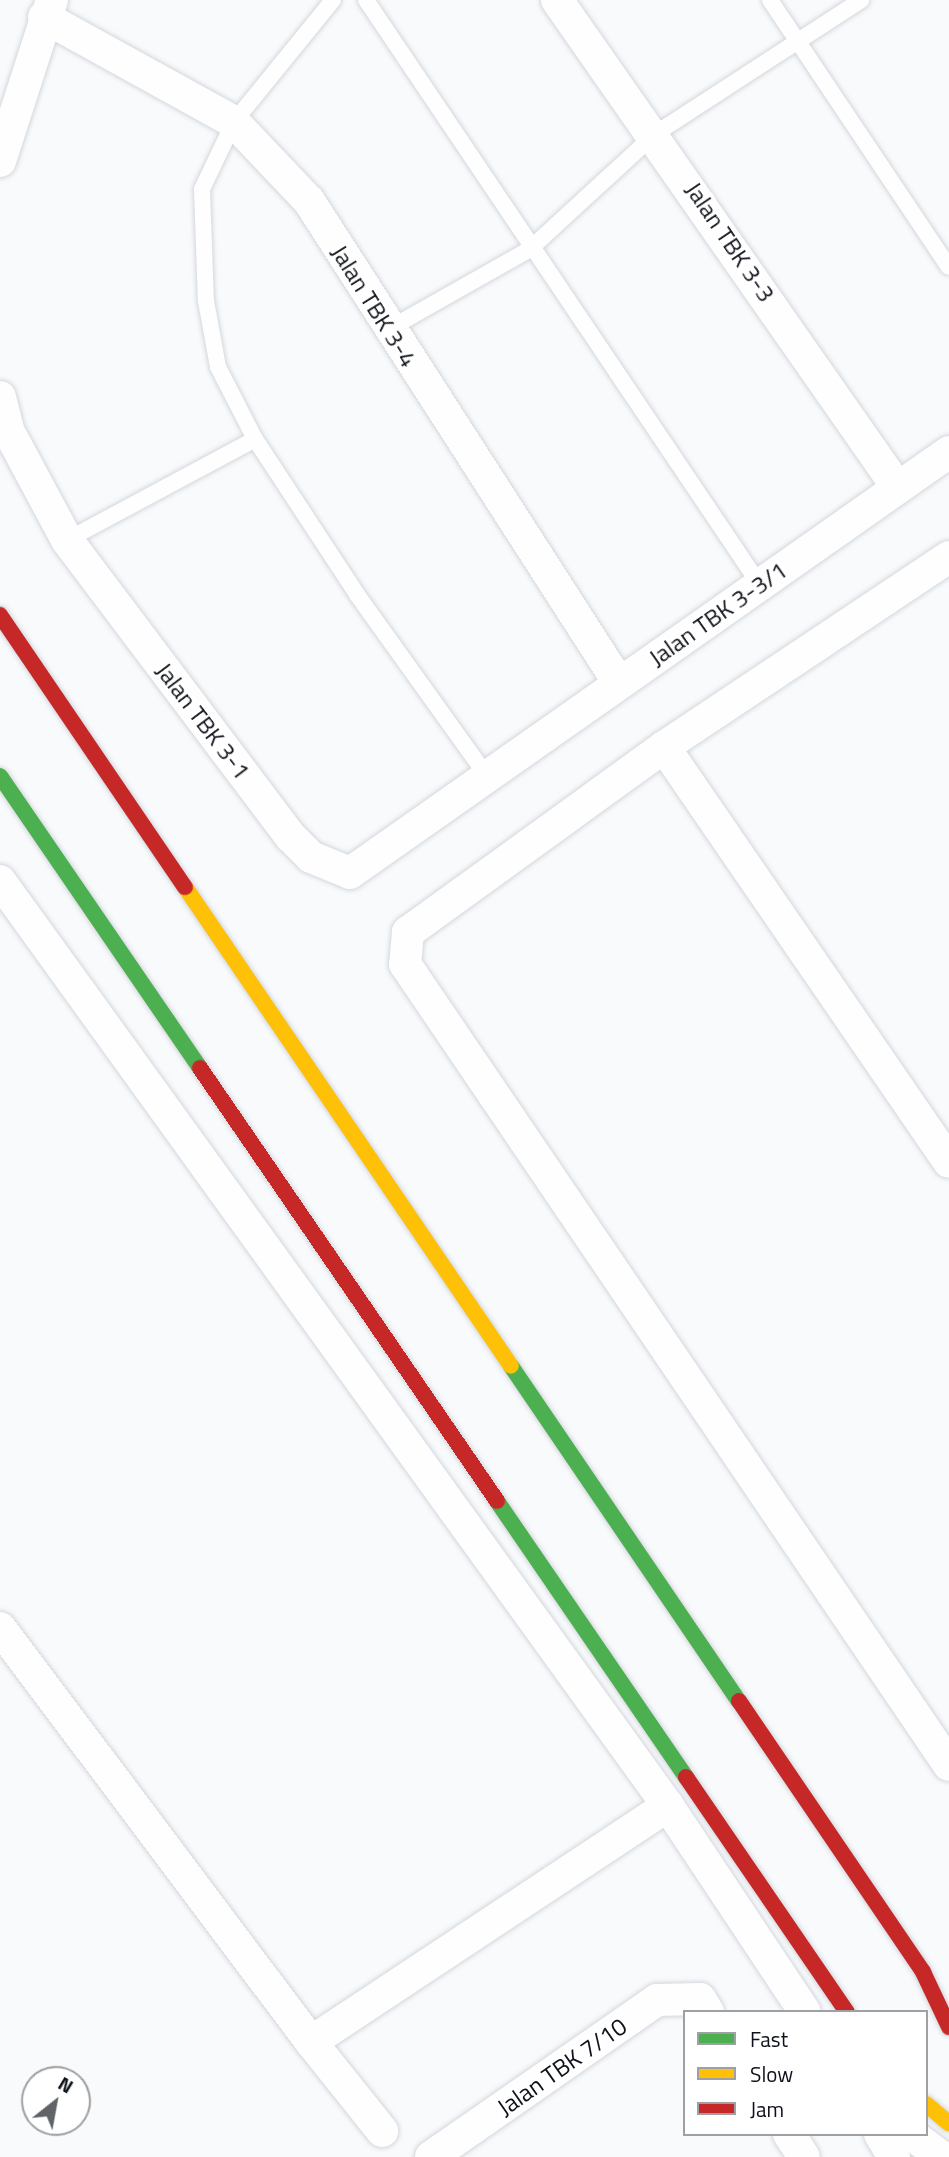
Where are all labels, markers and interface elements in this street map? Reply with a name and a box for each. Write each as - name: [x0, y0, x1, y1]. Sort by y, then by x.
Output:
- street label: Jalan TBK 3-3: [679, 177, 781, 307]
- street label: Jalan TBK 3-4: [325, 240, 423, 372]
- street label: Jalan TBK 3-3/1: [643, 556, 793, 672]
- street label: Jalan TBK 3-1: [150, 657, 256, 785]
- legend: [683, 2010, 928, 2136]
- street label: Jalan TBK 7/10: [492, 2012, 632, 2122]
- text: Fast: [750, 2023, 788, 2055]
- text: Slow: [750, 2058, 793, 2090]
- north arrow: [21, 2066, 91, 2136]
- text: N: [53, 2068, 79, 2100]
- text: Jam: [750, 2093, 784, 2125]

